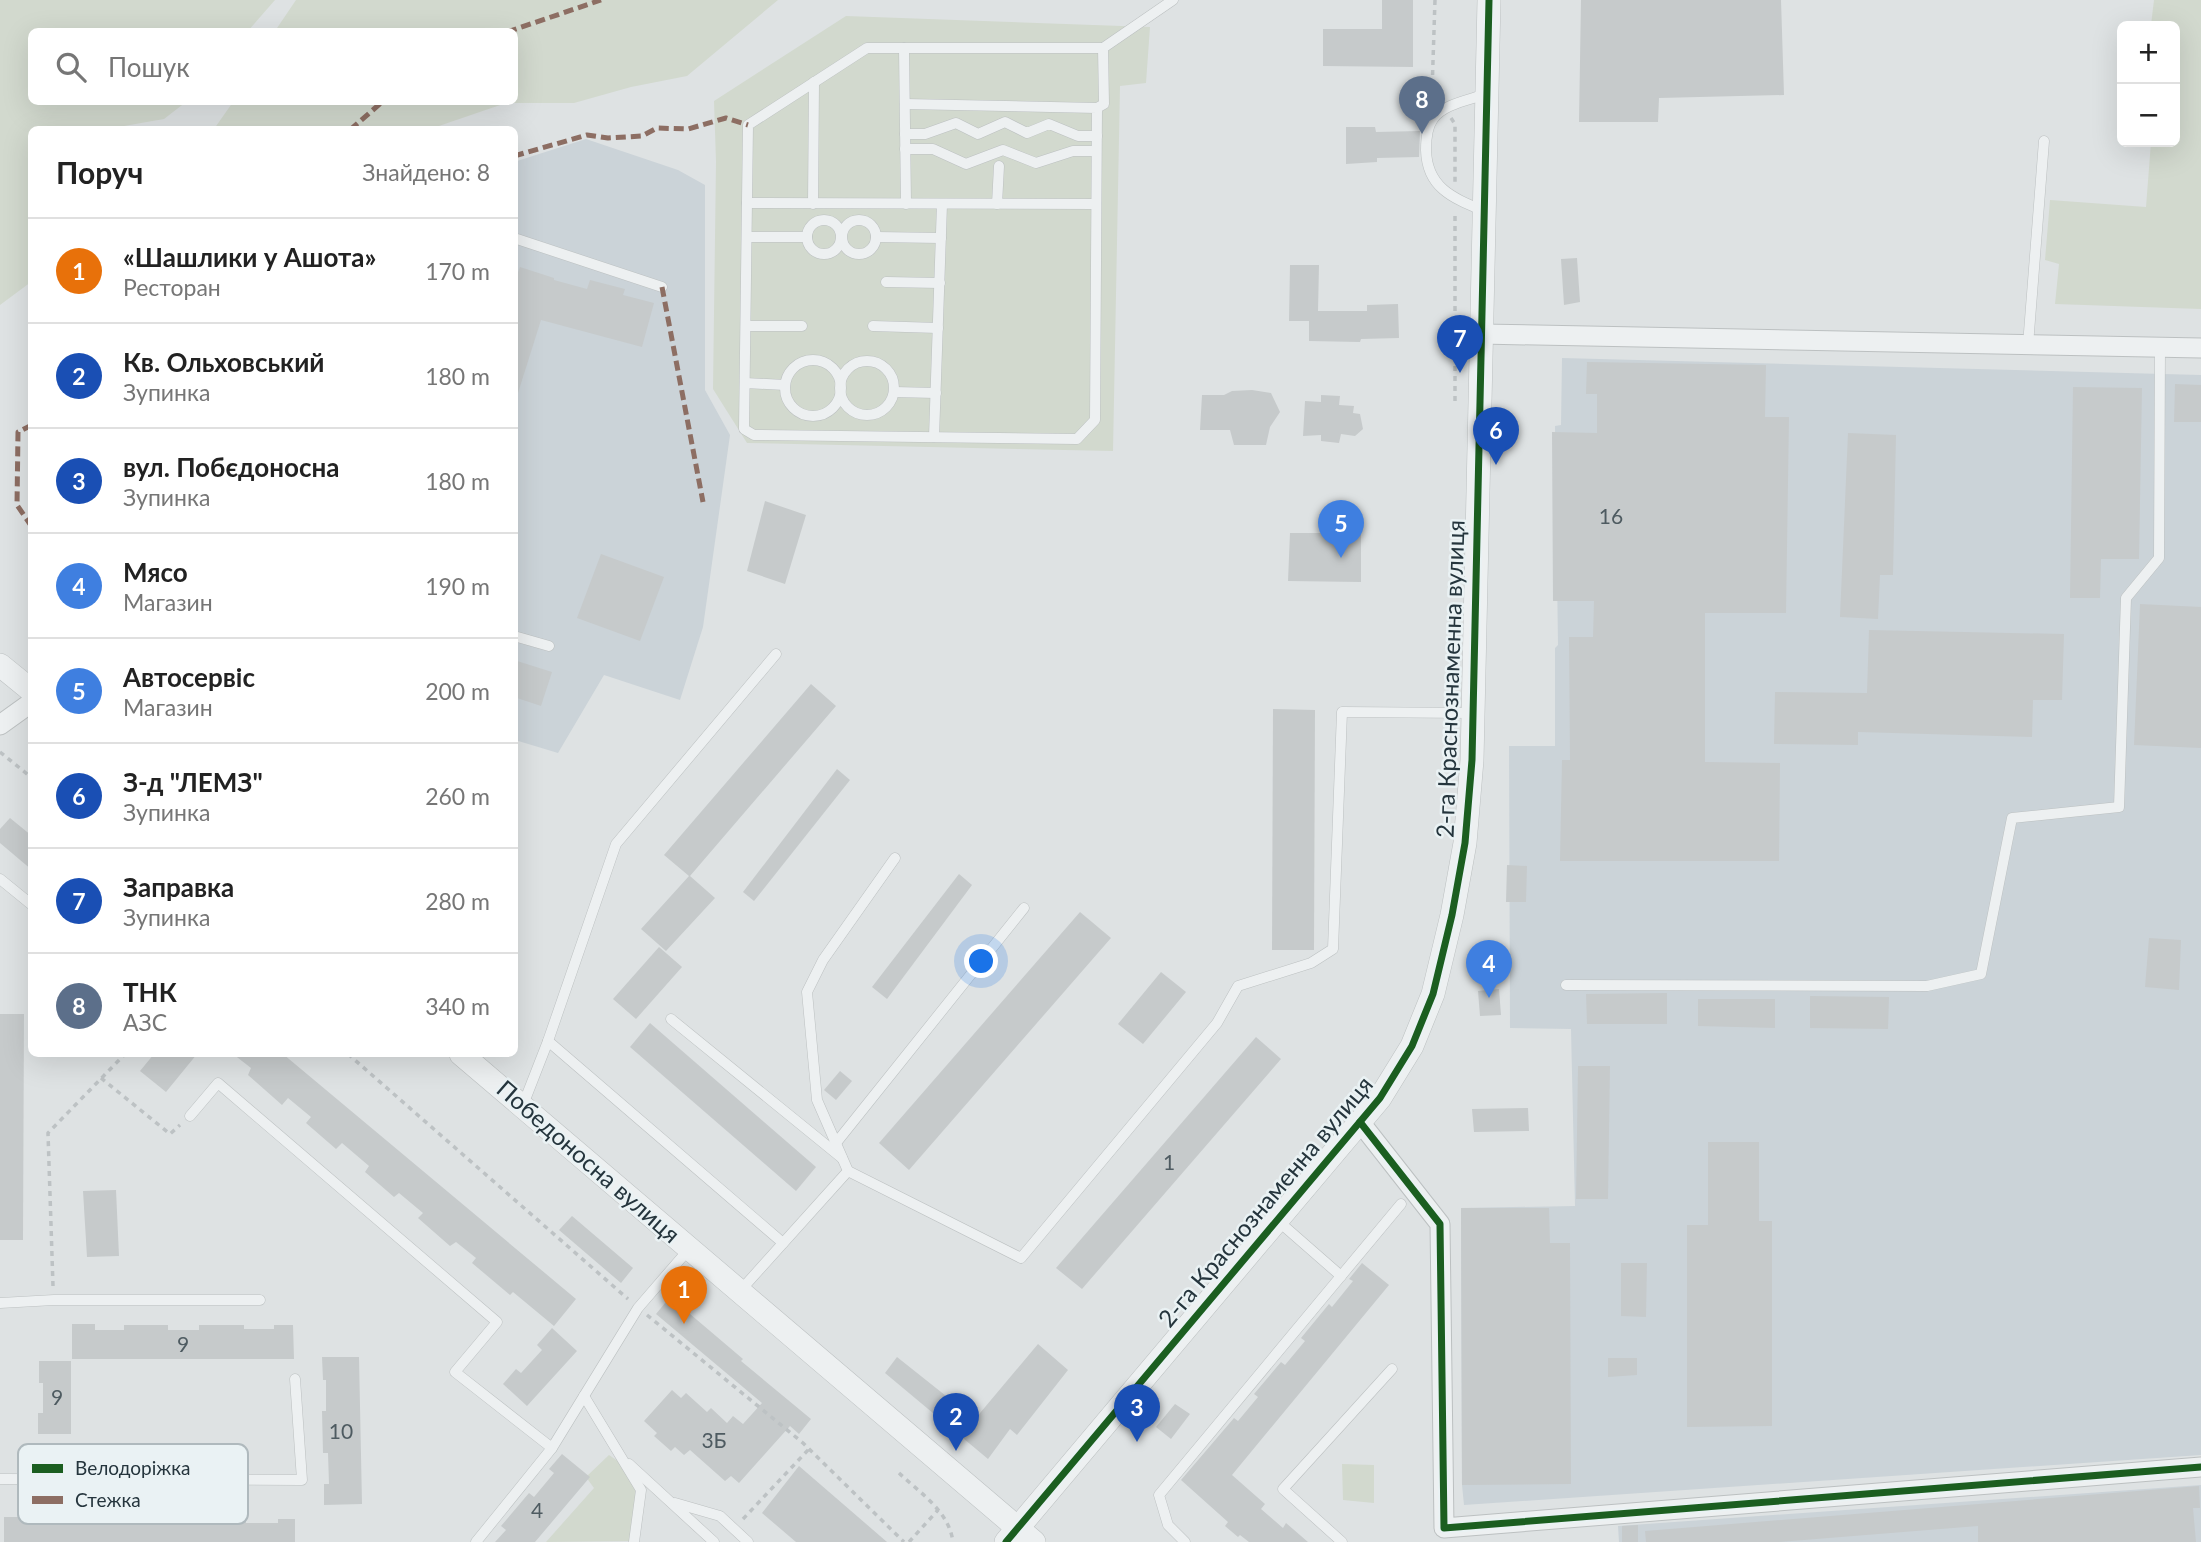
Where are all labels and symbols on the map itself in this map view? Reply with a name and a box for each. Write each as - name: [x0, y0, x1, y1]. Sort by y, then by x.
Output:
- pin: 8: [1399, 76, 1445, 134]
- pin: 7: [1437, 315, 1483, 373]
- pin: 6: [1473, 407, 1519, 465]
- pin: 5: [1318, 500, 1364, 558]
- house number: 16: [1599, 503, 1623, 528]
- street label: 2-га Краснознаменна вулиця: [1429, 519, 1470, 838]
- pin: 4: [1466, 940, 1512, 998]
- your location: [964, 944, 998, 978]
- street label: 2-га Краснознаменна вулиця: [1151, 1070, 1378, 1332]
- street label: Победоносна вулиця: [492, 1074, 686, 1248]
- house number: 1: [1163, 1149, 1175, 1174]
- pin: 1: [661, 1266, 707, 1324]
- house number: 9: [177, 1331, 189, 1356]
- house number: 9: [51, 1384, 63, 1409]
- pin: 3: [1114, 1384, 1160, 1442]
- pin: 2: [933, 1393, 979, 1451]
- house number: 10: [329, 1418, 353, 1443]
- house number: 3Б: [701, 1427, 727, 1452]
- legend: [18, 1444, 248, 1524]
- text: Велодоріжка: [75, 1456, 191, 1479]
- text: Стежка: [75, 1488, 141, 1511]
- house number: 4: [531, 1497, 543, 1522]

